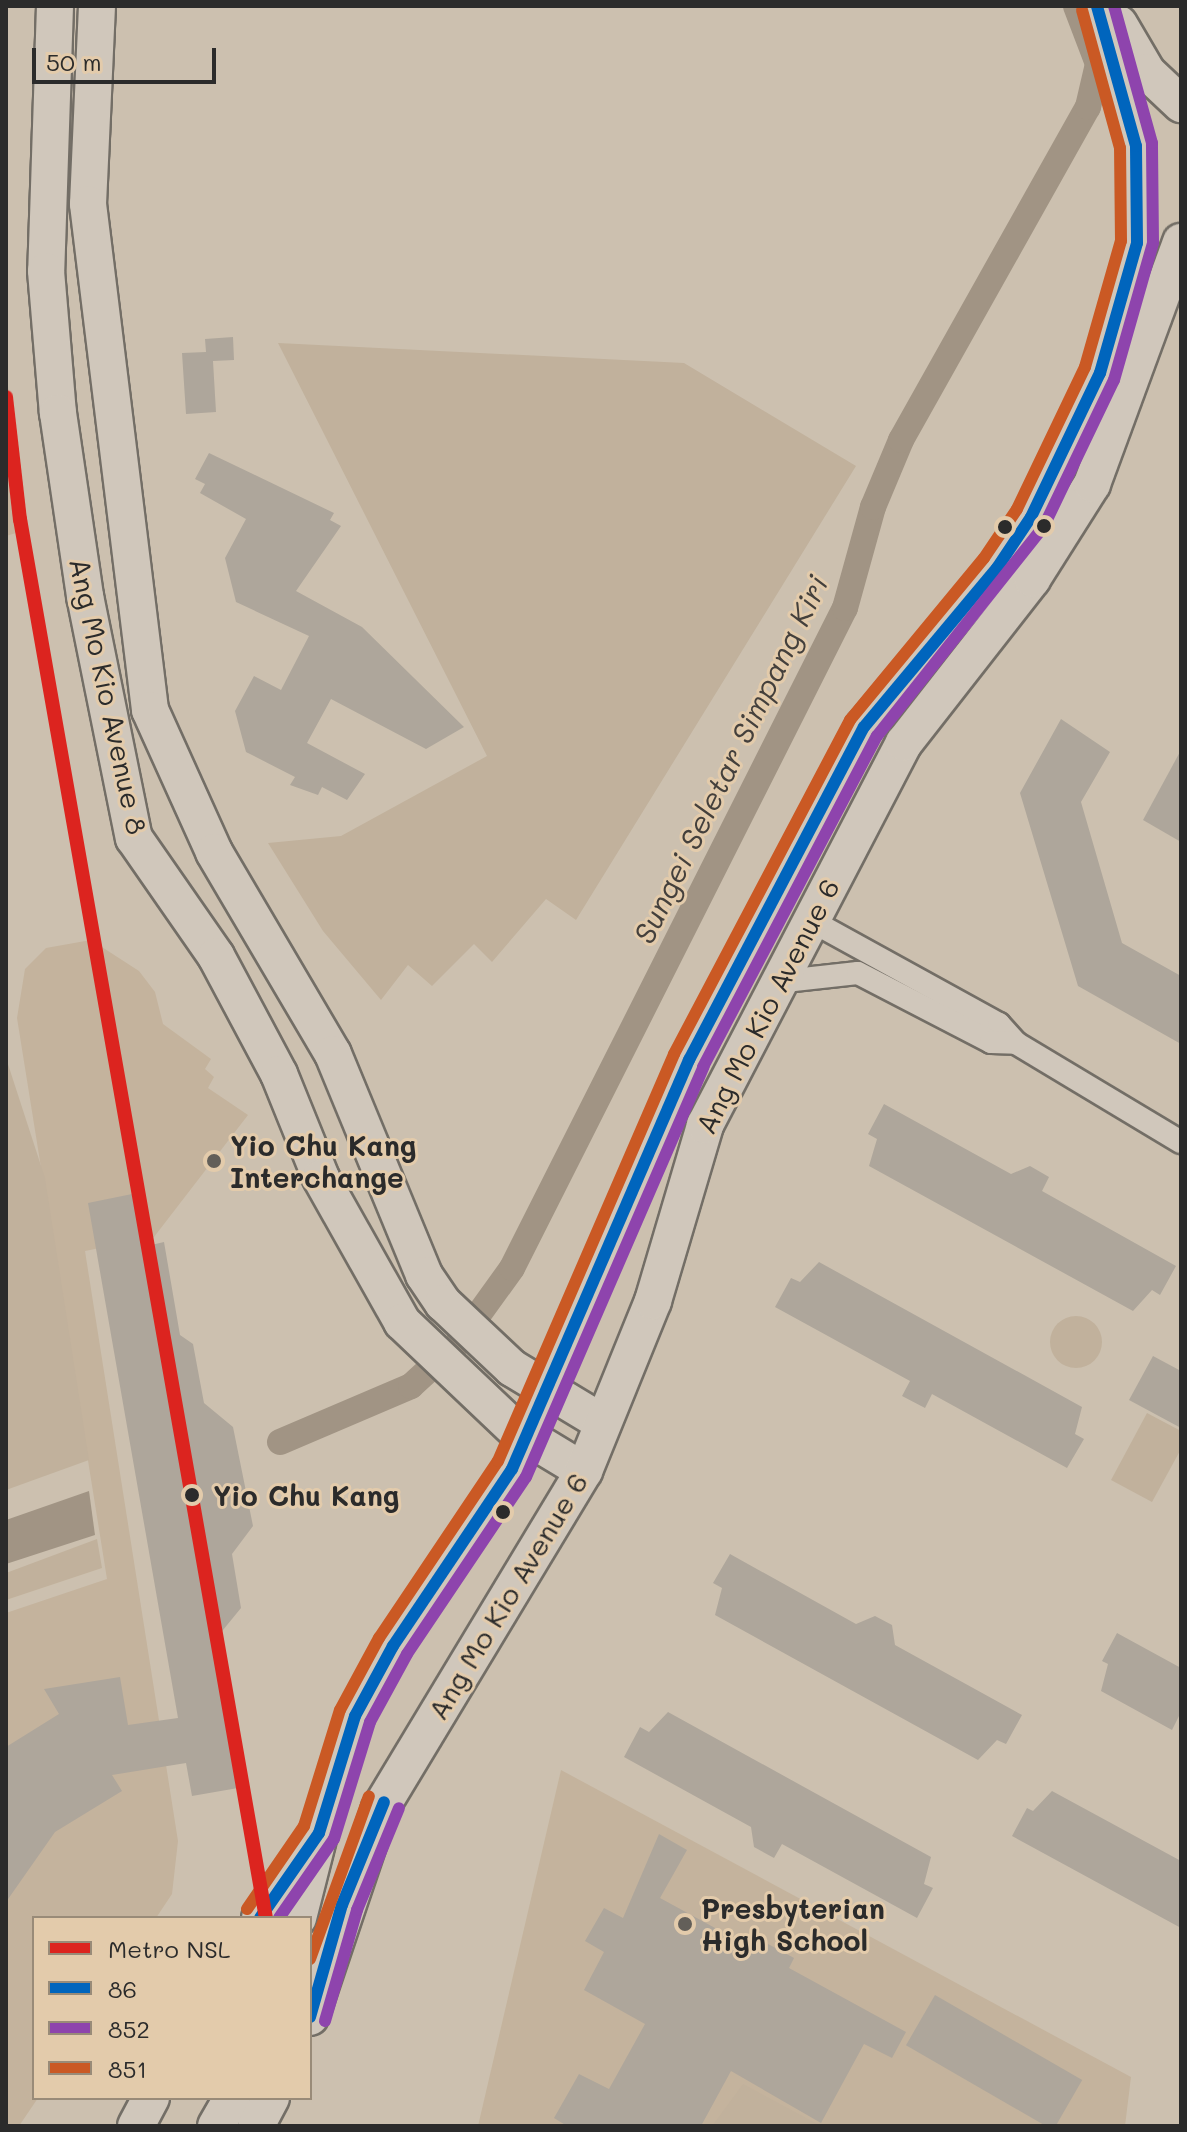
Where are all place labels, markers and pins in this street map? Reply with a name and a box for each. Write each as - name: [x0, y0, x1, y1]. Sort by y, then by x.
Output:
- unlabelled marker: [1036, 518, 1052, 534]
- unlabelled marker: [997, 519, 1013, 535]
- place label: Yio Chu Kang Interchange: [230, 1128, 416, 1194]
- marker: Yio Chu Kang Interchange: [205, 1152, 223, 1170]
- place label: Yio Chu Kang: [213, 1478, 399, 1512]
- marker: Yio Chu Kang: [178, 1481, 206, 1509]
- unlabelled marker: [495, 1504, 511, 1520]
- place label: Presbyterian High School: [701, 1891, 885, 1957]
- marker: Presbyterian High School: [676, 1915, 694, 1933]

